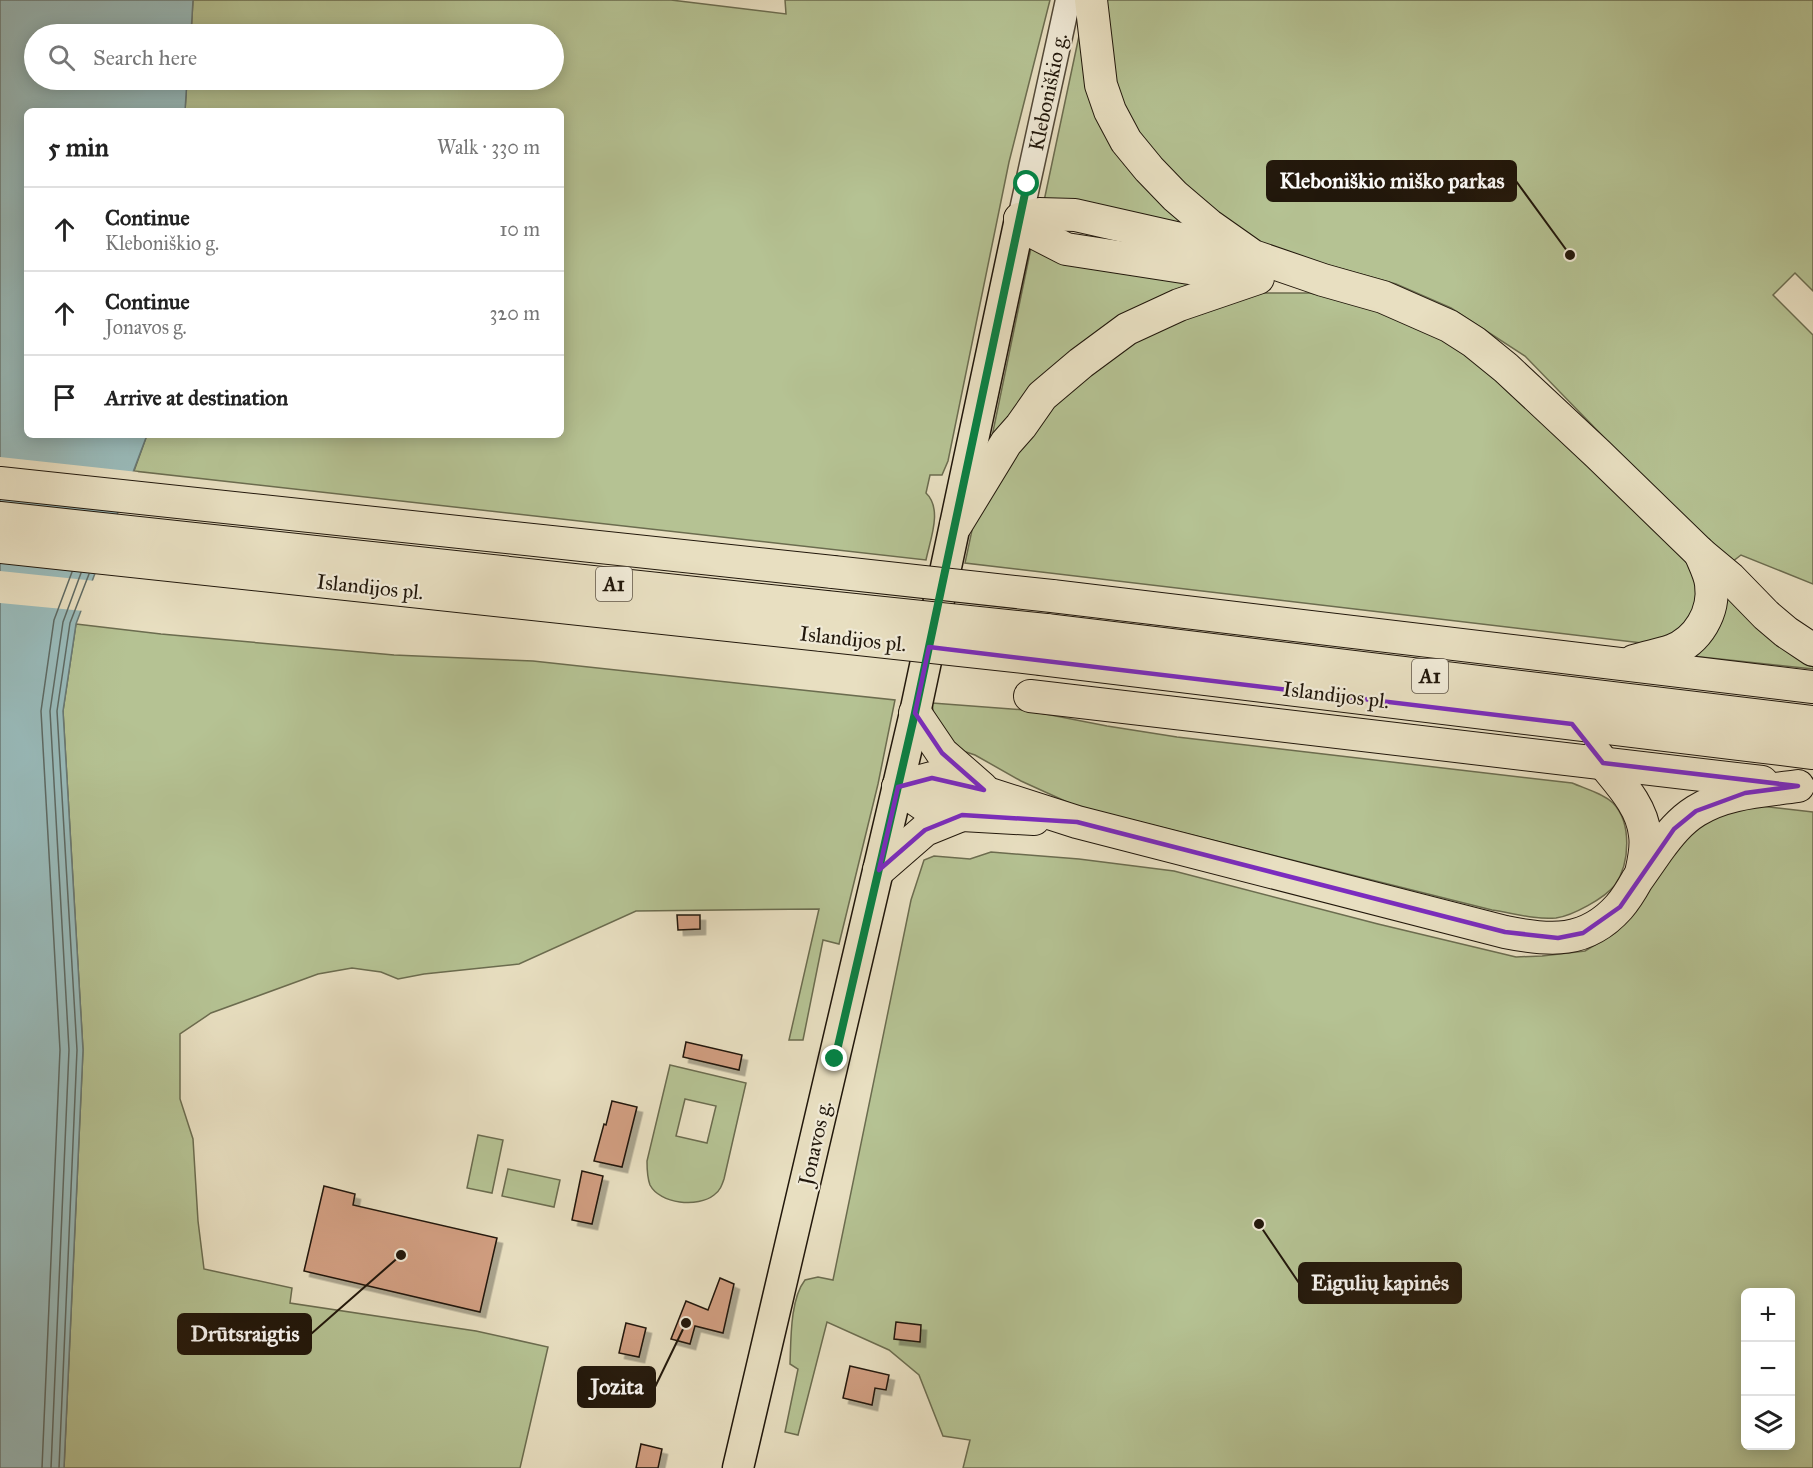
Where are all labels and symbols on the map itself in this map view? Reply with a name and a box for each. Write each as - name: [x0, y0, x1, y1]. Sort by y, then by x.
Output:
- street label: Kleboniškio g.: [1023, 31, 1073, 153]
- callout: Kleboniškio miško parkas: [1267, 161, 1516, 201]
- text: Kleboniškio miško parkas: [1279, 167, 1505, 194]
- route start: [1013, 170, 1039, 196]
- road number: A1: [596, 567, 632, 601]
- street label: Islandijos pl.: [315, 568, 425, 606]
- street label: Islandijos pl.: [798, 620, 908, 658]
- road number: A1: [1412, 659, 1448, 693]
- street label: Islandijos pl.: [1281, 676, 1391, 714]
- route end: [821, 1045, 847, 1071]
- street label: Jonavos g.: [792, 1098, 837, 1190]
- callout: Eigulių kapinės: [1299, 1263, 1461, 1303]
- text: Eigulių kapinės: [1311, 1269, 1449, 1296]
- callout: Drūtsraigtis: [178, 1314, 311, 1354]
- text: Drūtsraigtis: [191, 1320, 299, 1347]
- callout: Jozita: [578, 1367, 655, 1407]
- text: Jozita: [588, 1373, 644, 1401]

